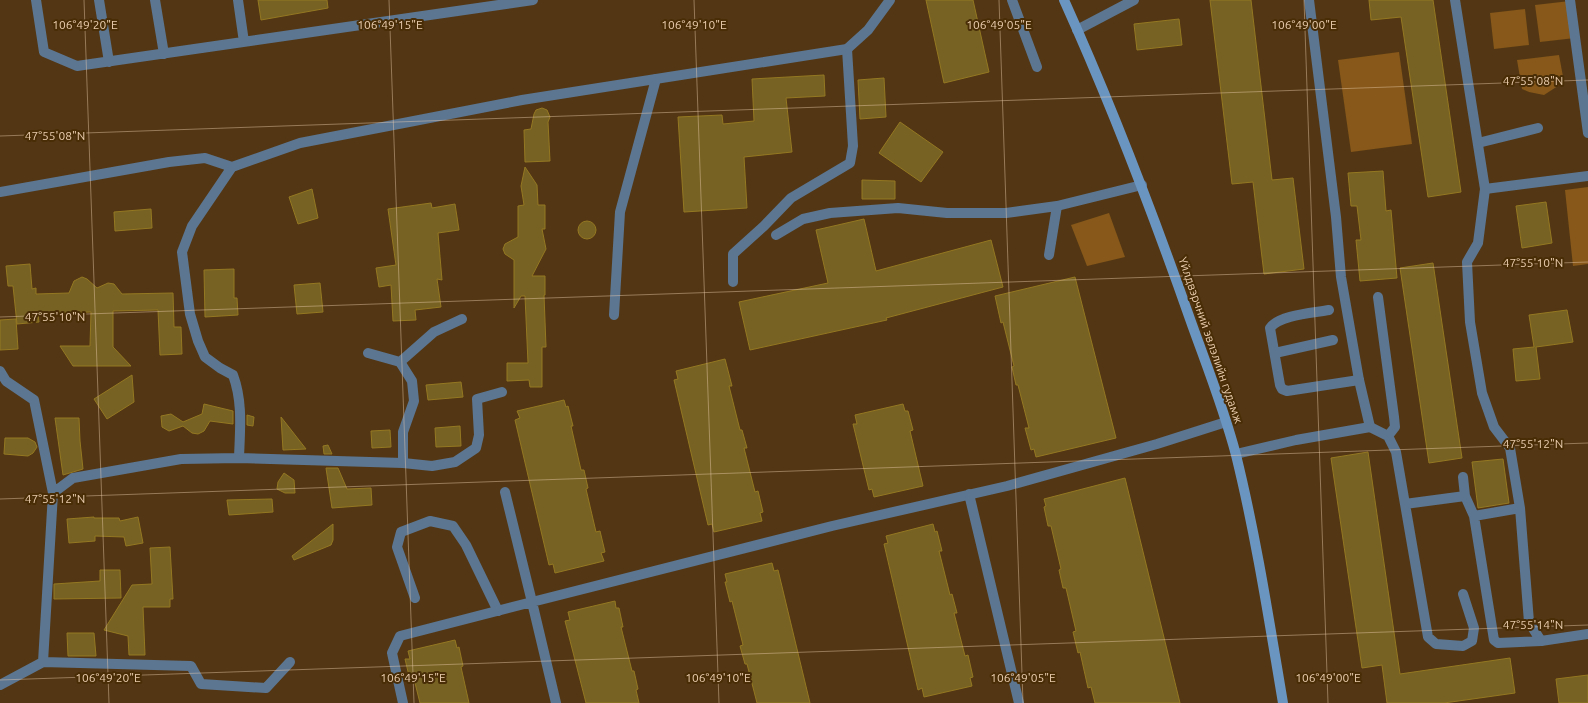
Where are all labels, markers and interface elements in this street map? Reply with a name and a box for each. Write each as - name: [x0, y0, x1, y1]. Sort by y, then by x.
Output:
- text: 106°49'20"E: [52, 18, 118, 31]
- text: 106°49'15"E: [357, 18, 423, 31]
- text: 106°49'10"E: [661, 18, 727, 31]
- text: 106°49'05"E: [966, 18, 1032, 31]
- text: 106°49'00"E: [1271, 18, 1337, 31]
- text: 47°55'08"N: [1503, 74, 1563, 87]
- text: 47°55'08"N: [25, 129, 85, 142]
- street label: Үйлдвэрчний эвлэлийн гудамж: [1176, 255, 1246, 425]
- text: 47°55'10"N: [1503, 256, 1563, 269]
- text: 47°55'10"N: [25, 310, 85, 323]
- text: 47°55'12"N: [1503, 437, 1563, 450]
- text: 47°55'12"N: [25, 492, 85, 505]
- text: 47°55'14"N: [1503, 618, 1563, 631]
- text: 106°49'20"E: [75, 671, 141, 684]
- text: 106°49'15"E: [380, 671, 446, 684]
- text: 106°49'10"E: [685, 671, 751, 684]
- text: 106°49'05"E: [990, 671, 1056, 684]
- text: 106°49'00"E: [1295, 671, 1361, 684]

